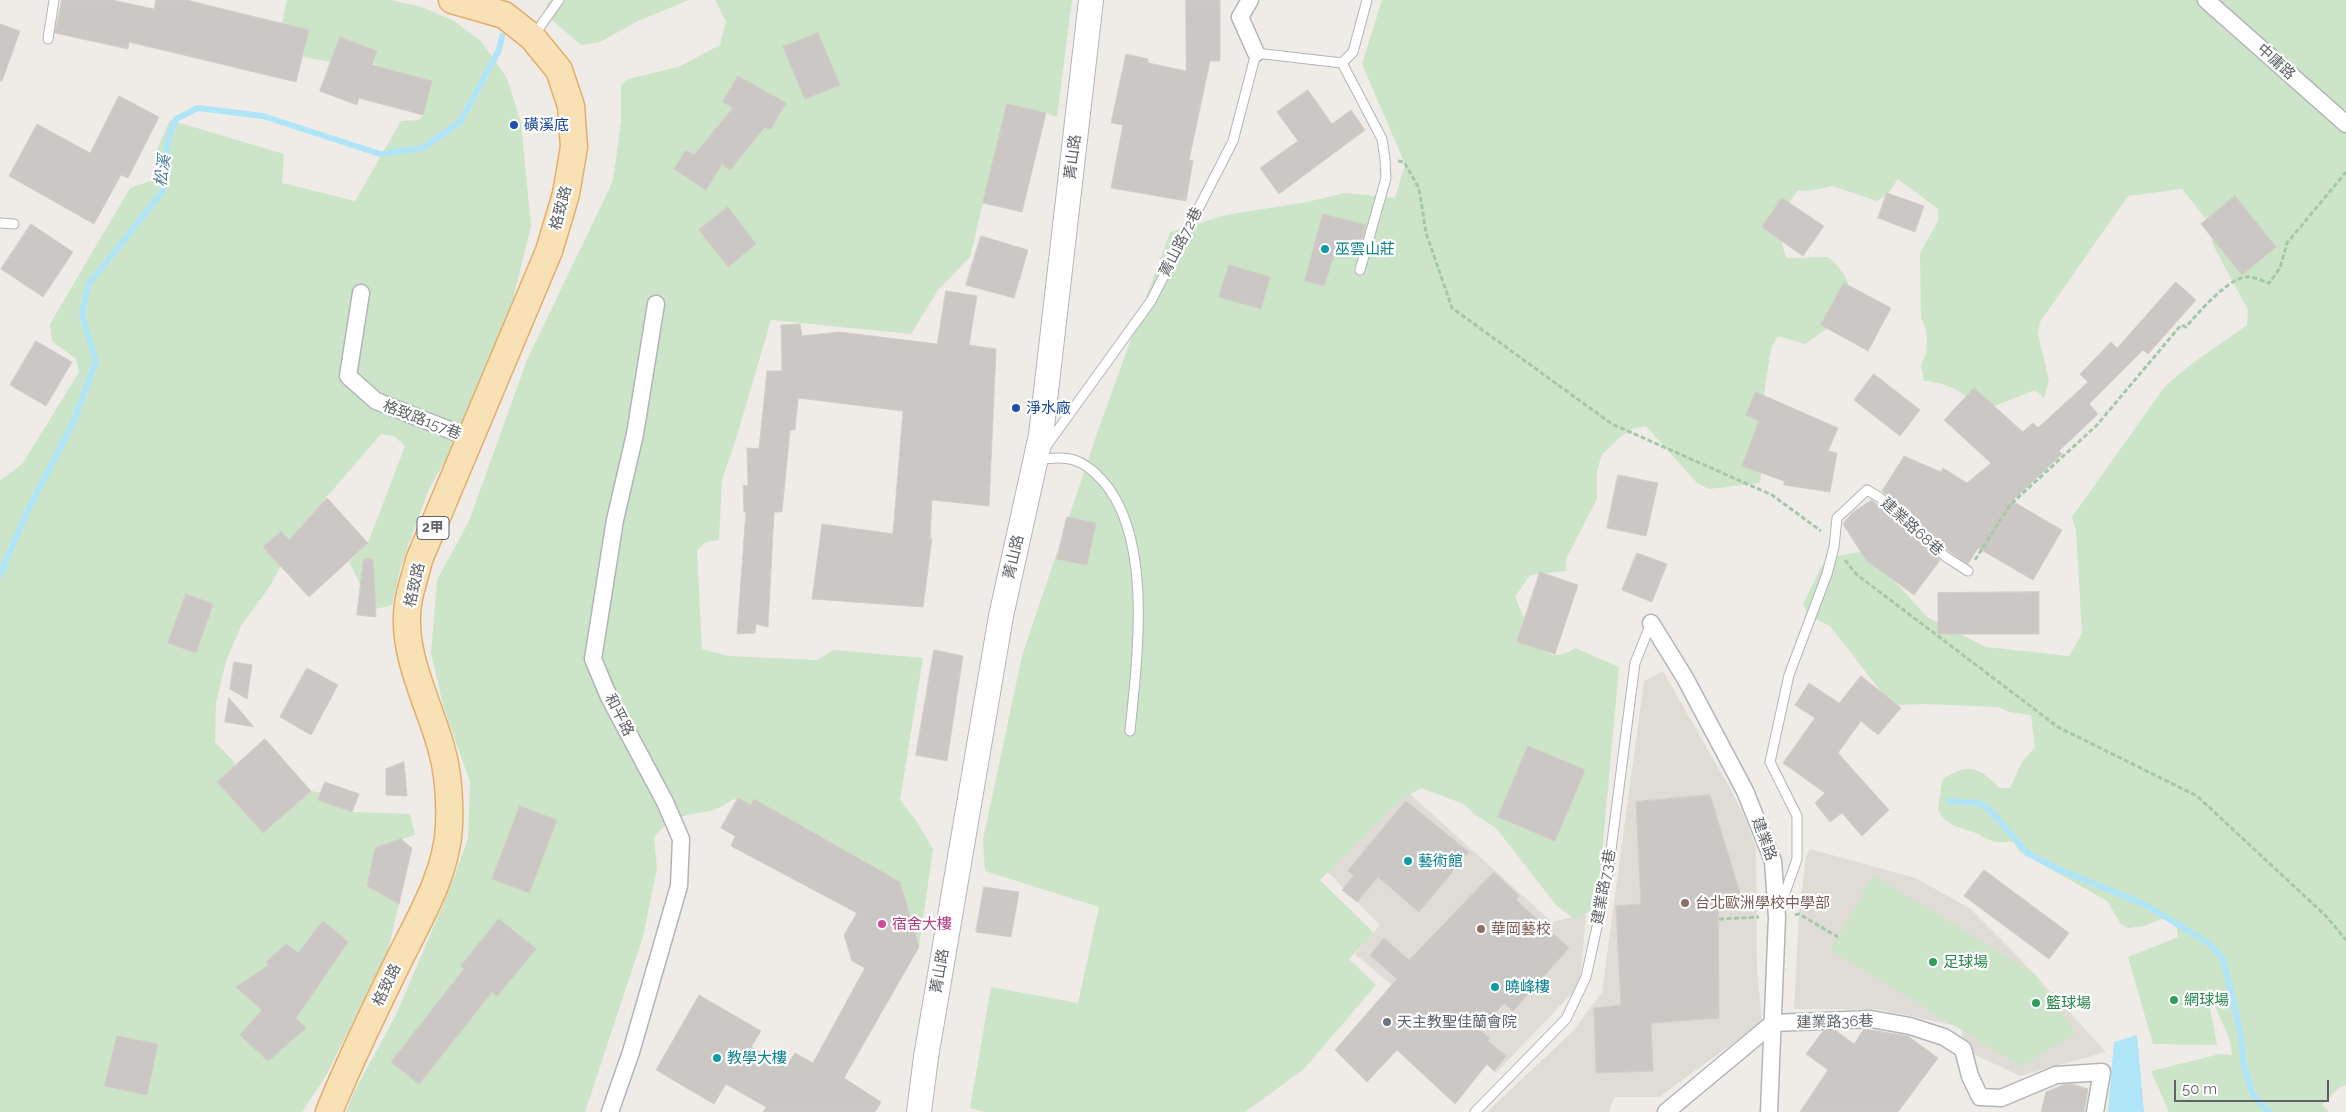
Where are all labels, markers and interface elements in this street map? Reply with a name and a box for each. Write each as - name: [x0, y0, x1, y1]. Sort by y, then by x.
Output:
- street label: 中庸路: [2253, 40, 2299, 84]
- place label: 磺溪底: [524, 116, 569, 134]
- marker: 磺溪底: [508, 119, 520, 131]
- street label: 菁山路: [1061, 134, 1085, 180]
- water label: 松溪: [151, 154, 175, 188]
- street label: 格致路: [546, 184, 576, 232]
- street label: 菁山路72巷: [1156, 204, 1206, 280]
- place label: 巫雲山莊: [1335, 240, 1395, 258]
- marker: 巫雲山莊: [1319, 243, 1331, 255]
- street label: 格致路157巷: [380, 397, 464, 443]
- place label: 淨水廠: [1026, 399, 1071, 417]
- marker: 淨水廠: [1010, 402, 1022, 414]
- street label: 建業路68巷: [1877, 494, 1947, 560]
- road number: 2甲: [417, 516, 449, 540]
- street label: 菁山路: [1000, 533, 1028, 581]
- street label: 格致路: [401, 561, 429, 609]
- street label: 和平路: [601, 691, 637, 739]
- street label: 建業路: [1748, 815, 1780, 863]
- street label: 建業路73巷: [1589, 848, 1619, 926]
- place label: 藝術館: [1418, 852, 1463, 870]
- marker: 藝術館: [1402, 855, 1414, 867]
- place label: 台北歐洲學校中學部: [1695, 894, 1830, 912]
- marker: 台北歐洲學校中學部: [1679, 897, 1691, 909]
- place label: 宿舍大樓: [892, 915, 952, 933]
- marker: 宿舍大樓: [876, 918, 888, 930]
- place label: 華岡藝校: [1491, 920, 1551, 938]
- marker: 華岡藝校: [1475, 923, 1487, 935]
- street label: 菁山路: [927, 947, 953, 995]
- place label: 足球場: [1943, 953, 1988, 971]
- marker: 足球場: [1927, 956, 1939, 968]
- street label: 格致路: [369, 961, 405, 1009]
- place label: 曉峰樓: [1505, 978, 1550, 996]
- marker: 曉峰樓: [1489, 981, 1501, 993]
- place label: 網球場: [2184, 991, 2229, 1009]
- place label: 籃球場: [2046, 994, 2091, 1012]
- marker: 網球場: [2168, 994, 2180, 1006]
- marker: 籃球場: [2030, 997, 2042, 1009]
- street label: 建業路36巷: [1796, 1012, 1874, 1032]
- place label: 天主教聖佳蘭會院: [1397, 1013, 1517, 1031]
- marker: 天主教聖佳蘭會院: [1381, 1016, 1393, 1028]
- place label: 教學大樓: [727, 1049, 787, 1067]
- marker: 教學大樓: [711, 1052, 723, 1064]
- scale bar: [2176, 1070, 2331, 1102]
- text: 50 m: [2182, 1080, 2217, 1098]

